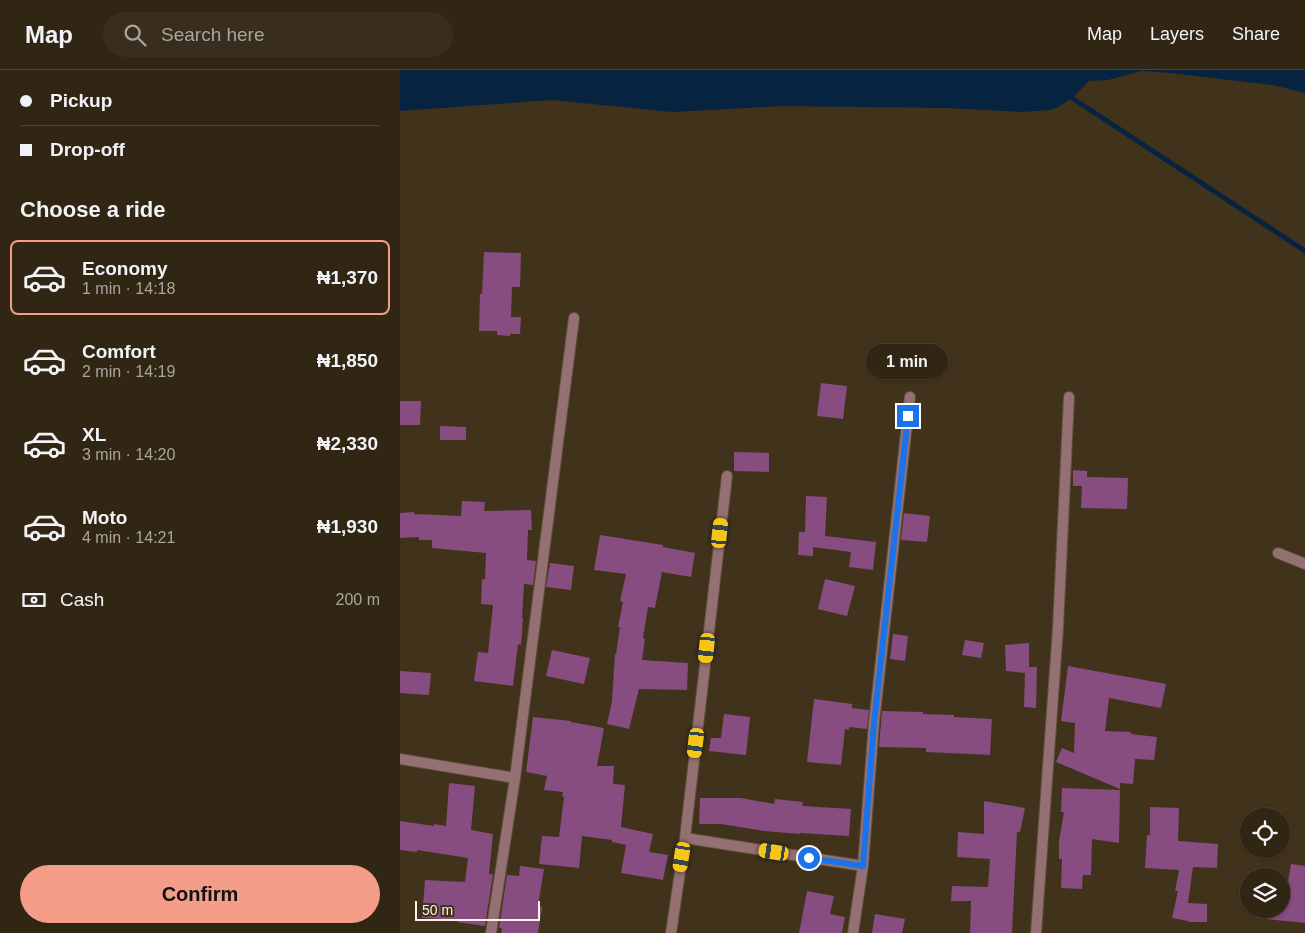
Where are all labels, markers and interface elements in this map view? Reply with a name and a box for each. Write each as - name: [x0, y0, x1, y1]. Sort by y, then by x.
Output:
- search box: [103, 12, 453, 57]
- text: Map: [25, 21, 73, 48]
- icon: search: [121, 21, 149, 49]
- text: Search here: [161, 24, 265, 45]
- text: Map: [1087, 24, 1122, 44]
- text: Layers: [1150, 24, 1204, 44]
- text: Share: [1232, 24, 1280, 44]
- text: Pickup: [50, 90, 112, 111]
- text: Drop-off: [50, 139, 125, 160]
- text: Choose a ride: [20, 197, 165, 222]
- icon: car: [22, 255, 67, 300]
- text: Economy: [82, 258, 168, 279]
- text: ₦1,370: [317, 267, 378, 288]
- text: 1 min · 14:18: [82, 280, 175, 297]
- icon: car: [22, 338, 67, 383]
- text: Comfort: [82, 341, 156, 362]
- callout: 1 min: [867, 344, 949, 378]
- text: ₦1,850: [317, 350, 378, 371]
- text: 1 min: [886, 353, 928, 370]
- text: 2 min · 14:19: [82, 363, 175, 380]
- route end: [897, 405, 919, 427]
- icon: car: [22, 421, 67, 466]
- text: XL: [82, 424, 106, 445]
- text: ₦2,330: [317, 433, 378, 454]
- text: 3 min · 14:20: [82, 446, 175, 463]
- icon: car: [22, 504, 67, 549]
- text: Moto: [82, 507, 127, 528]
- text: ₦1,930: [317, 516, 378, 537]
- car: [710, 517, 729, 549]
- text: 4 min · 14:21: [82, 529, 175, 546]
- icon: cash: [20, 586, 48, 614]
- text: Cash: [60, 589, 104, 610]
- text: 200 m: [336, 591, 380, 608]
- car: [697, 632, 716, 664]
- car: [686, 727, 705, 759]
- map controls: [1240, 808, 1290, 918]
- button: locate: [1240, 808, 1290, 858]
- car: [672, 841, 691, 873]
- car: [758, 842, 789, 862]
- route start: [798, 847, 820, 869]
- button: Confirm: [20, 865, 380, 923]
- button: layers: [1240, 868, 1290, 918]
- scale bar: [415, 898, 540, 921]
- text: 50 m: [422, 902, 453, 918]

